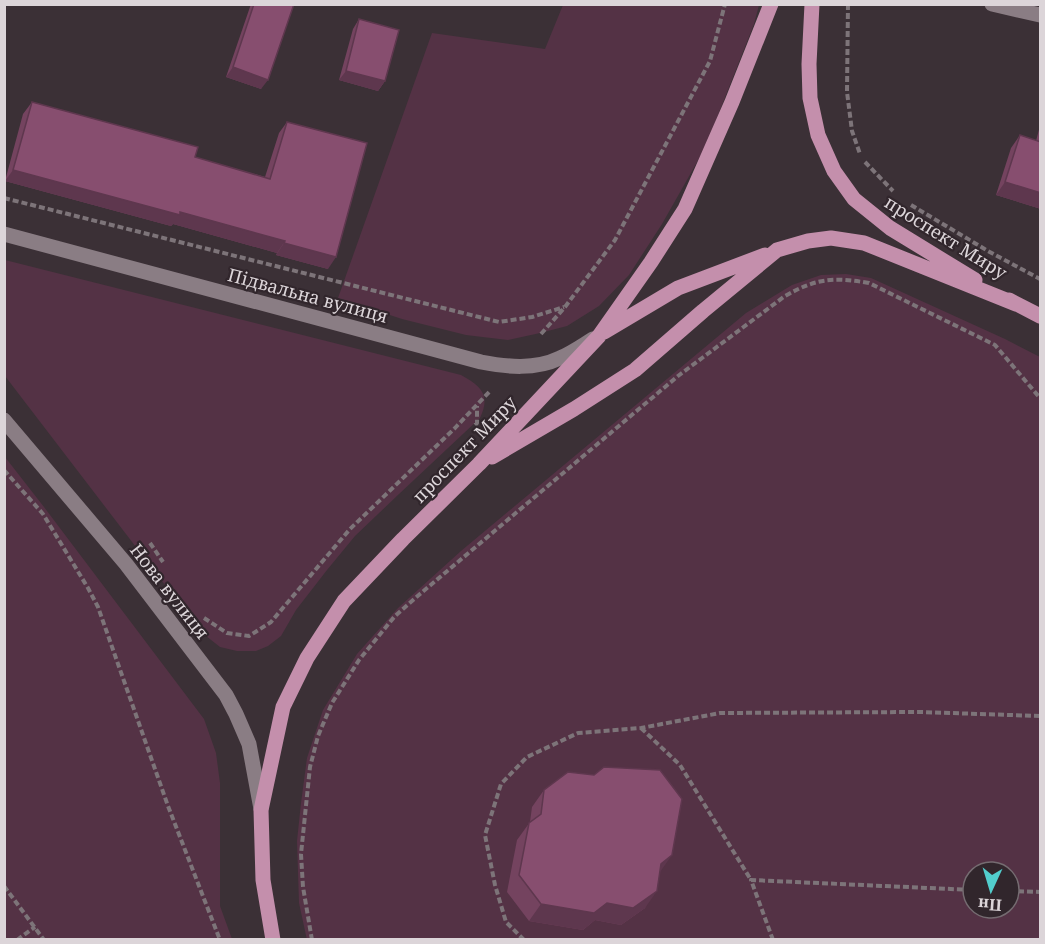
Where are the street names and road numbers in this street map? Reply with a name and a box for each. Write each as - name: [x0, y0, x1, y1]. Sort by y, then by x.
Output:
- street label: проспект Миру: [880, 190, 1012, 285]
- street label: Підвальна вулиця: [225, 262, 391, 328]
- street label: проспект Миру: [407, 390, 522, 508]
- street label: Нова вулиця: [125, 538, 215, 644]

